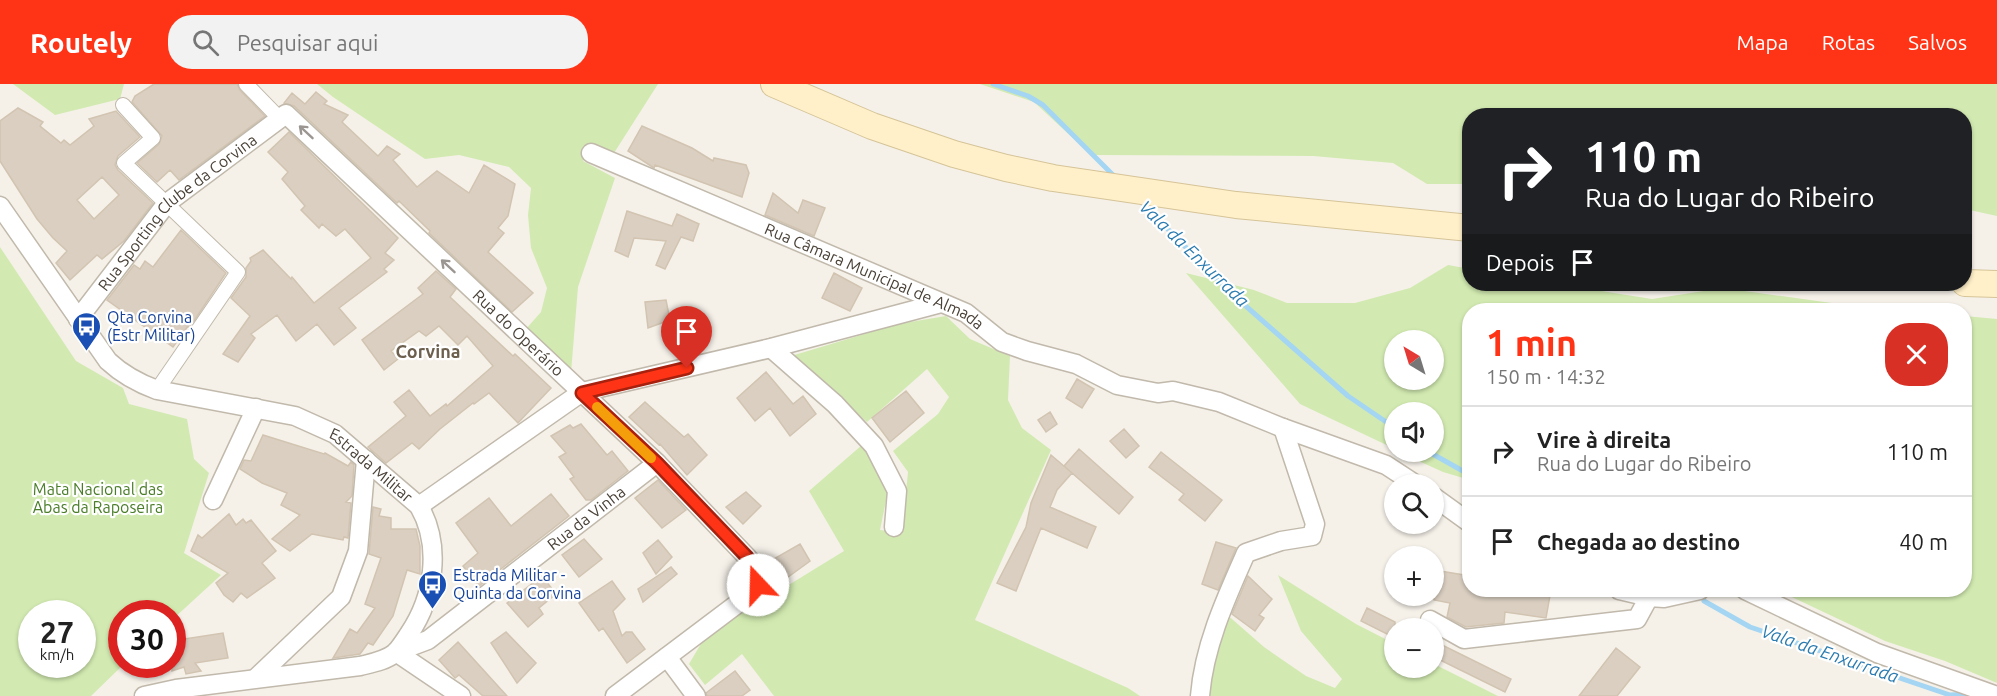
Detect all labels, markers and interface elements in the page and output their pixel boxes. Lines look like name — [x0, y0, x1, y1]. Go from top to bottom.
search box — [168, 15, 588, 69]
icon: search — [189, 26, 222, 59]
text: Routely — [30, 27, 132, 58]
text: Pesquisar aqui — [237, 30, 378, 55]
text: Mapa — [1737, 30, 1789, 54]
text: Rotas — [1822, 30, 1875, 54]
text: Salvos — [1908, 30, 1967, 54]
one-way arrow — [298, 125, 313, 140]
street label: Rua Sporting Clube da Corvina — [94, 130, 260, 294]
icon: right — [1486, 132, 1564, 210]
text: 110 m — [1585, 133, 1702, 180]
text: Rua do Lugar do Ribeiro — [1585, 182, 1875, 212]
water label: Vala da Enxurrada — [1136, 196, 1254, 311]
street label: Rua Câmara Municipal de Almada — [762, 219, 988, 333]
icon: arrive — [1566, 246, 1599, 279]
text: Depois — [1486, 250, 1554, 275]
one-way arrow — [440, 259, 455, 273]
street label: Rua do Operário — [469, 286, 568, 380]
pin — [661, 306, 712, 368]
place label: Qta Corvina (Estr Militar) — [107, 308, 195, 345]
bus stop icon: Qta Corvina (Estr Militar) — [70, 310, 102, 352]
icon: arrive — [670, 315, 703, 348]
text: 1 min — [1486, 322, 1577, 363]
button: close — [1885, 323, 1948, 386]
north arrow — [1384, 330, 1444, 390]
map controls — [1384, 330, 1444, 678]
district label: Corvina — [395, 341, 461, 361]
text: 150 m · 14:32 — [1486, 365, 1606, 388]
button: sound — [1384, 402, 1444, 462]
street label: Estrada Militar — [327, 424, 416, 506]
text: Vire à direita — [1537, 427, 1671, 452]
icon: right — [1486, 435, 1519, 468]
text: 110 m — [1887, 439, 1948, 464]
text: Rua do Lugar do Ribeiro — [1537, 452, 1751, 475]
button: search — [1384, 474, 1444, 534]
park label: Mata Nacional das Abas da Raposeira — [33, 480, 163, 516]
street label: Rua da Vinha — [544, 482, 629, 553]
icon: arrive — [1486, 525, 1519, 558]
text: Chegada ao destino — [1537, 529, 1740, 554]
text: 40 m — [1899, 529, 1948, 554]
button: + — [1384, 546, 1444, 606]
position arrow — [726, 553, 790, 617]
place label: Estrada Militar - Quinta da Corvina — [453, 566, 582, 602]
bus stop icon: Estrada Militar - Quinta da Corvina — [416, 568, 448, 610]
speed limit sign: 30 — [108, 600, 186, 678]
text: 27 — [40, 615, 74, 649]
button: − — [1384, 618, 1444, 678]
water label: Vala da Enxurrada — [1759, 620, 1902, 686]
text: km/h — [40, 646, 74, 663]

